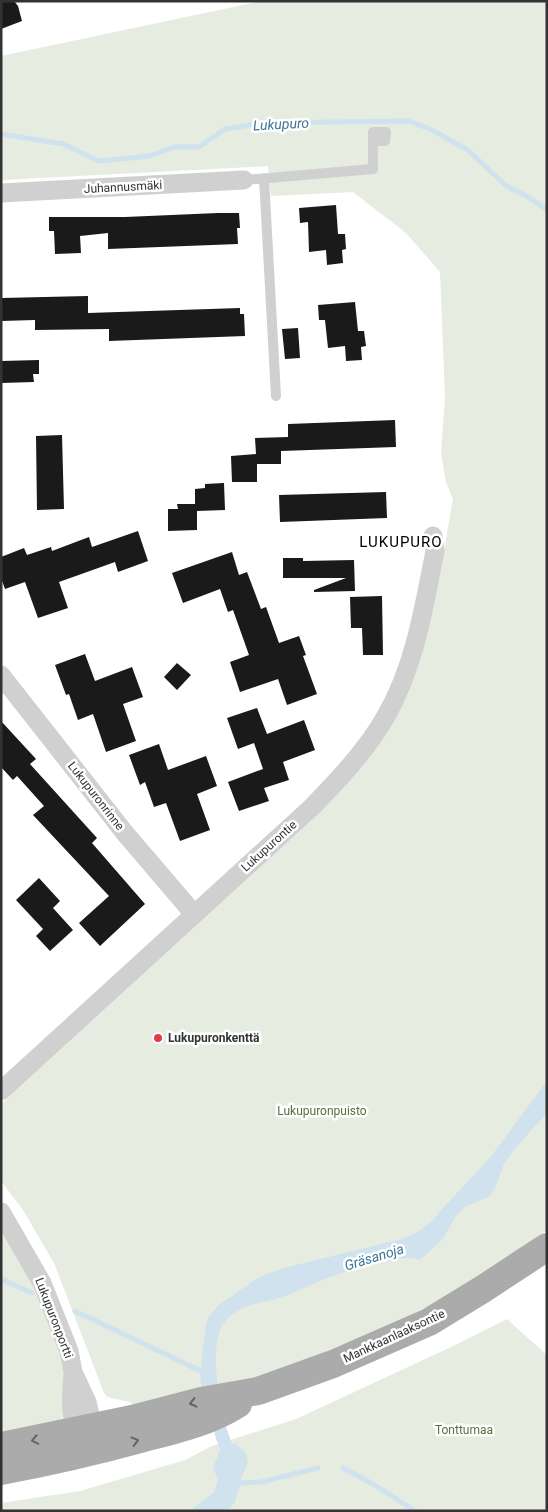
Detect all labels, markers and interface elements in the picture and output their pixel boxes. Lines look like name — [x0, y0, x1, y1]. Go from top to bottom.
water label: Lukupuro — [253, 115, 310, 133]
street label: Juhannusmäki — [83, 178, 163, 196]
district label: LUKUPURO — [359, 533, 443, 551]
street label: Lukupuronrinne — [65, 759, 127, 833]
street label: Lukupurontie — [238, 818, 300, 874]
place label: Lukupuronkenttä — [168, 1031, 260, 1045]
marker: Lukupuronkenttä — [152, 1032, 164, 1044]
park label: Lukupuronpuisto — [277, 1104, 367, 1118]
water label: Gräsanoja — [342, 1240, 406, 1274]
street label: Lukupuronportti — [32, 1276, 76, 1360]
street label: Mankkaanlaaksontie — [341, 1306, 447, 1366]
one-way arrow — [189, 1398, 197, 1408]
park label: Tonttumaa — [435, 1423, 493, 1437]
one-way arrow — [30, 1434, 39, 1445]
one-way arrow — [130, 1436, 139, 1446]

